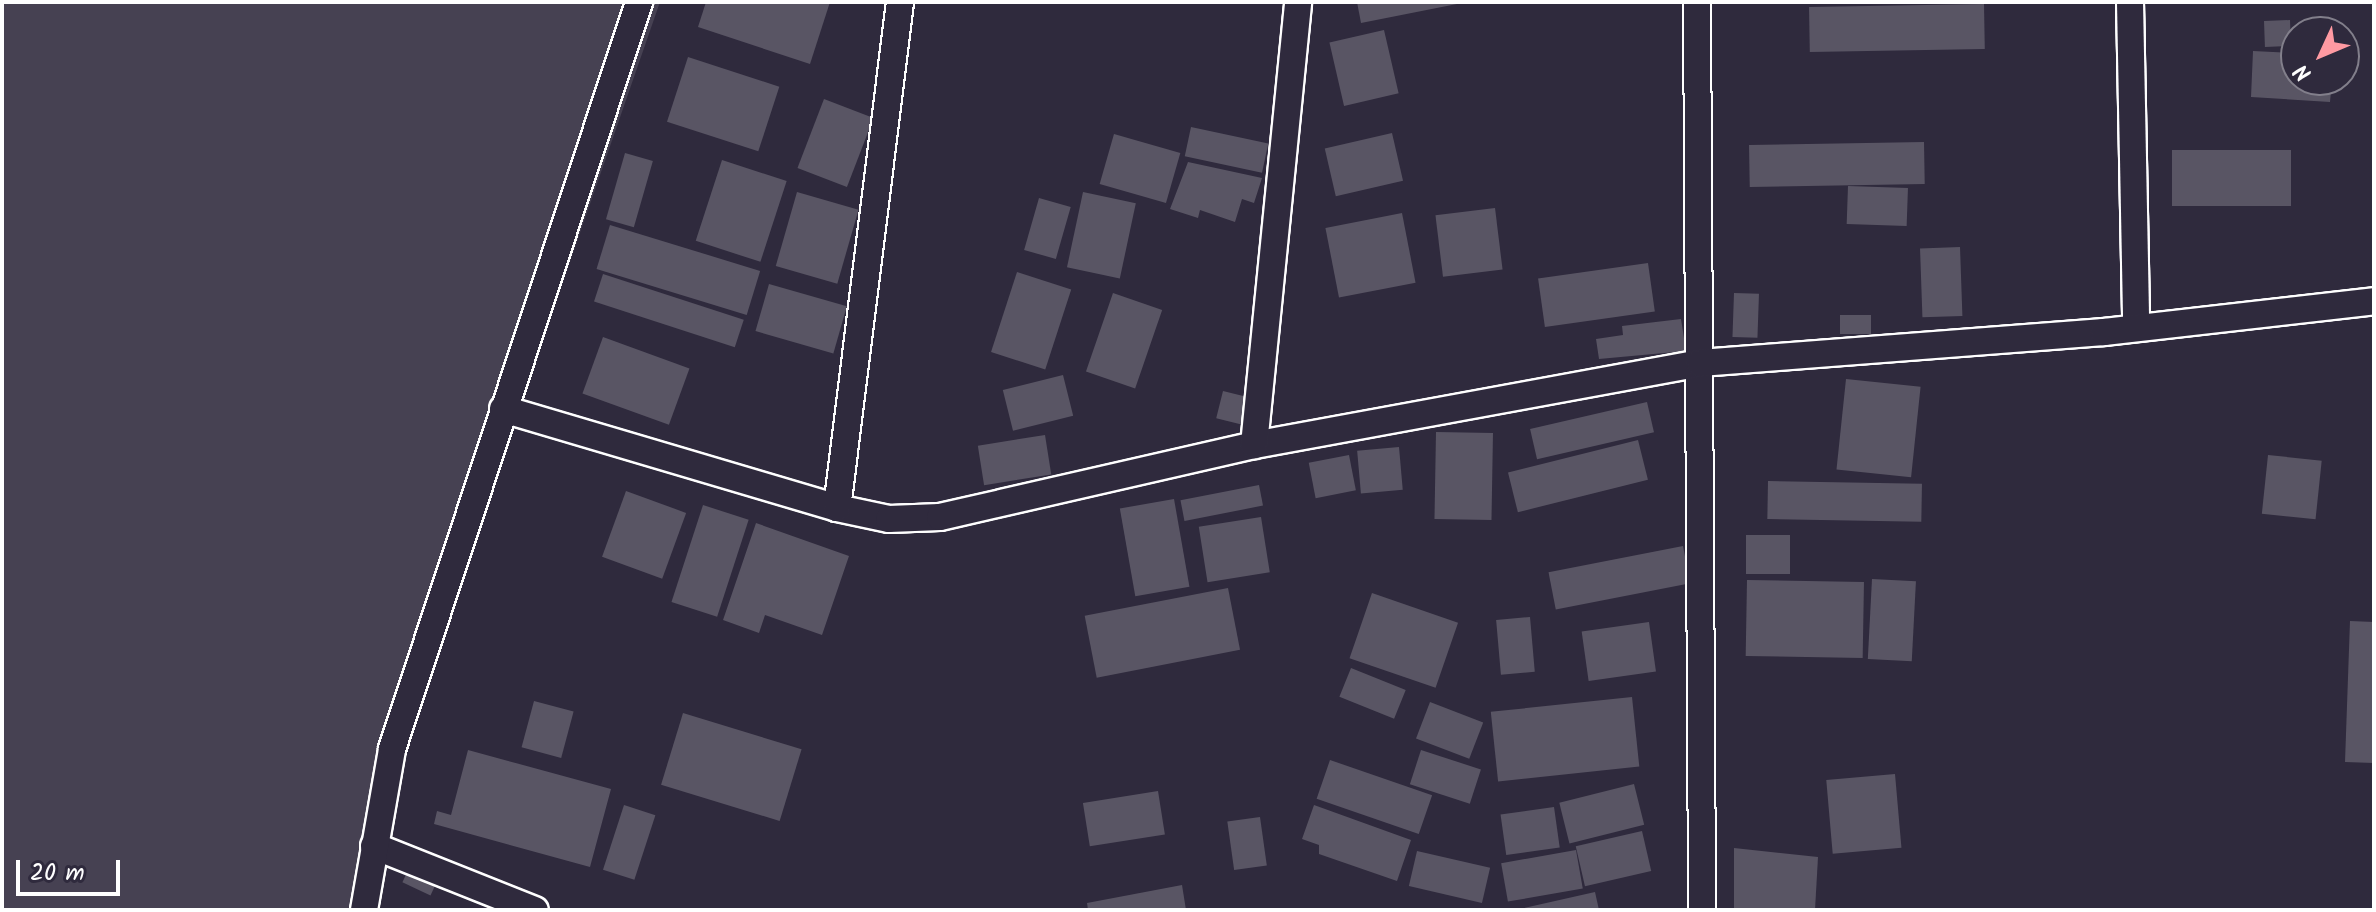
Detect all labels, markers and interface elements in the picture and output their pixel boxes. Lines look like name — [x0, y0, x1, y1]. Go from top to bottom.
north arrow — [2280, 16, 2360, 96]
text: N — [2286, 54, 2321, 89]
scale bar — [20, 844, 124, 894]
text: 20 m — [30, 854, 85, 893]

